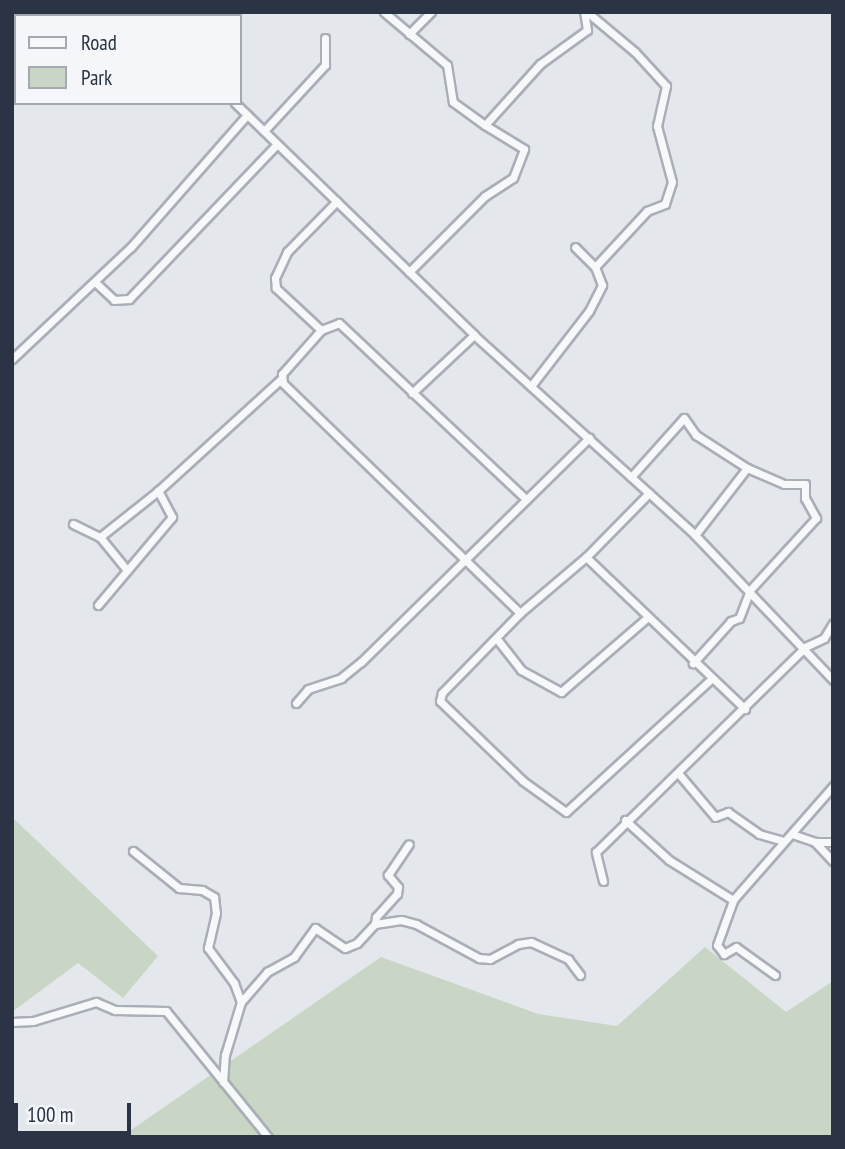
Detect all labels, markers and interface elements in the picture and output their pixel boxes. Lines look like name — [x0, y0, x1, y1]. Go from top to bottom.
legend — [14, 14, 242, 105]
text: Road — [81, 29, 117, 56]
text: Park — [81, 64, 112, 91]
scale bar — [18, 1090, 135, 1134]
text: 100 m — [27, 1101, 73, 1128]

